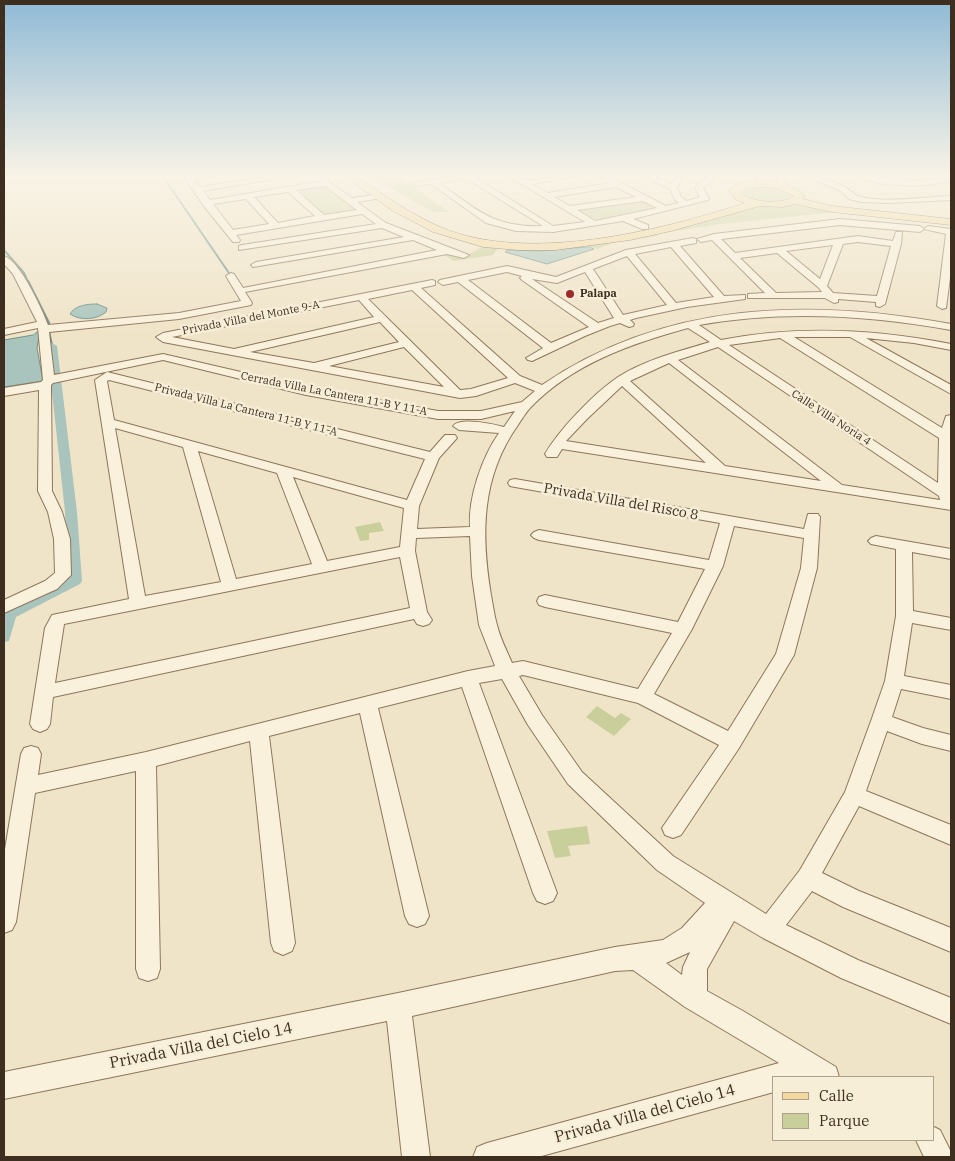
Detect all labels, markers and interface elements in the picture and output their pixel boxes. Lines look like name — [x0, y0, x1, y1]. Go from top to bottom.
place label: Palapa — [580, 287, 617, 301]
marker: Palapa — [564, 288, 576, 300]
street label: Privada Villa del Monte 9-A — [181, 298, 321, 338]
street label: Cerrada Villa La Cantera 11-B Y 11-A — [240, 369, 428, 419]
street label: Privada Villa La Cantera 11-B Y 11-A — [153, 381, 339, 439]
street label: Calle Villa Noria 4 — [789, 387, 873, 449]
street label: Privada Villa del Risco 8 — [542, 480, 700, 524]
street label: Privada Villa del Cielo 14 — [108, 1019, 294, 1073]
legend — [772, 1076, 935, 1141]
street label: Privada Villa del Cielo 14 — [553, 1081, 737, 1147]
text: Calle — [819, 1086, 854, 1105]
text: Parque — [819, 1111, 869, 1130]

